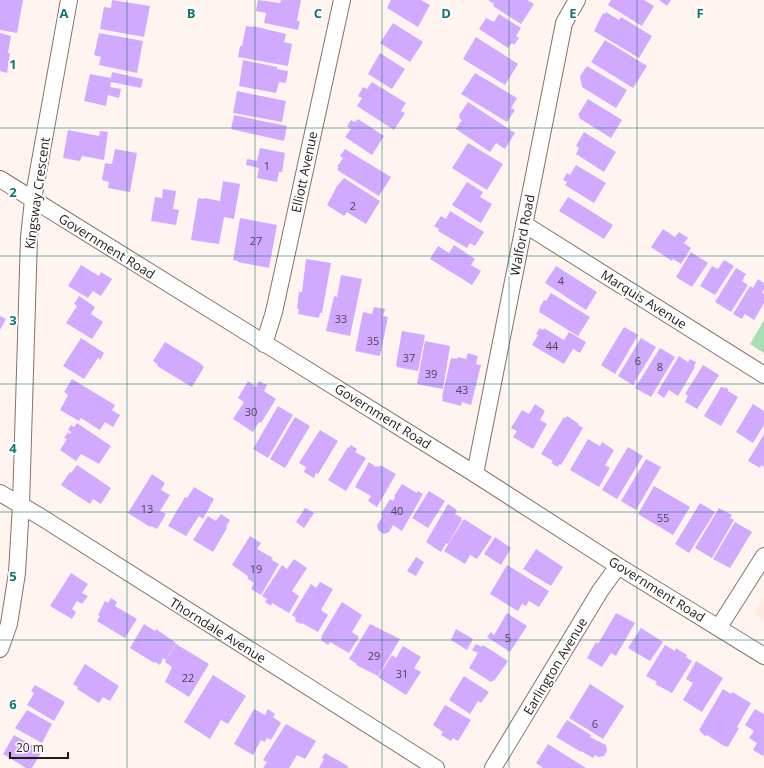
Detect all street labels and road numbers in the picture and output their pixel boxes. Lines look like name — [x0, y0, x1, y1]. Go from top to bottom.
street label: Elliott Avenue — [287, 130, 321, 214]
street label: Kingsway Crescent — [20, 136, 54, 250]
street label: Walford Road — [505, 193, 539, 277]
street label: Government Road — [55, 209, 159, 283]
street label: Marquis Avenue — [598, 265, 690, 333]
street label: Government Road — [331, 379, 435, 453]
street label: Government Road — [605, 552, 709, 626]
street label: Thorndale Avenue — [166, 593, 270, 667]
street label: Earlington Avenue — [519, 614, 591, 718]

